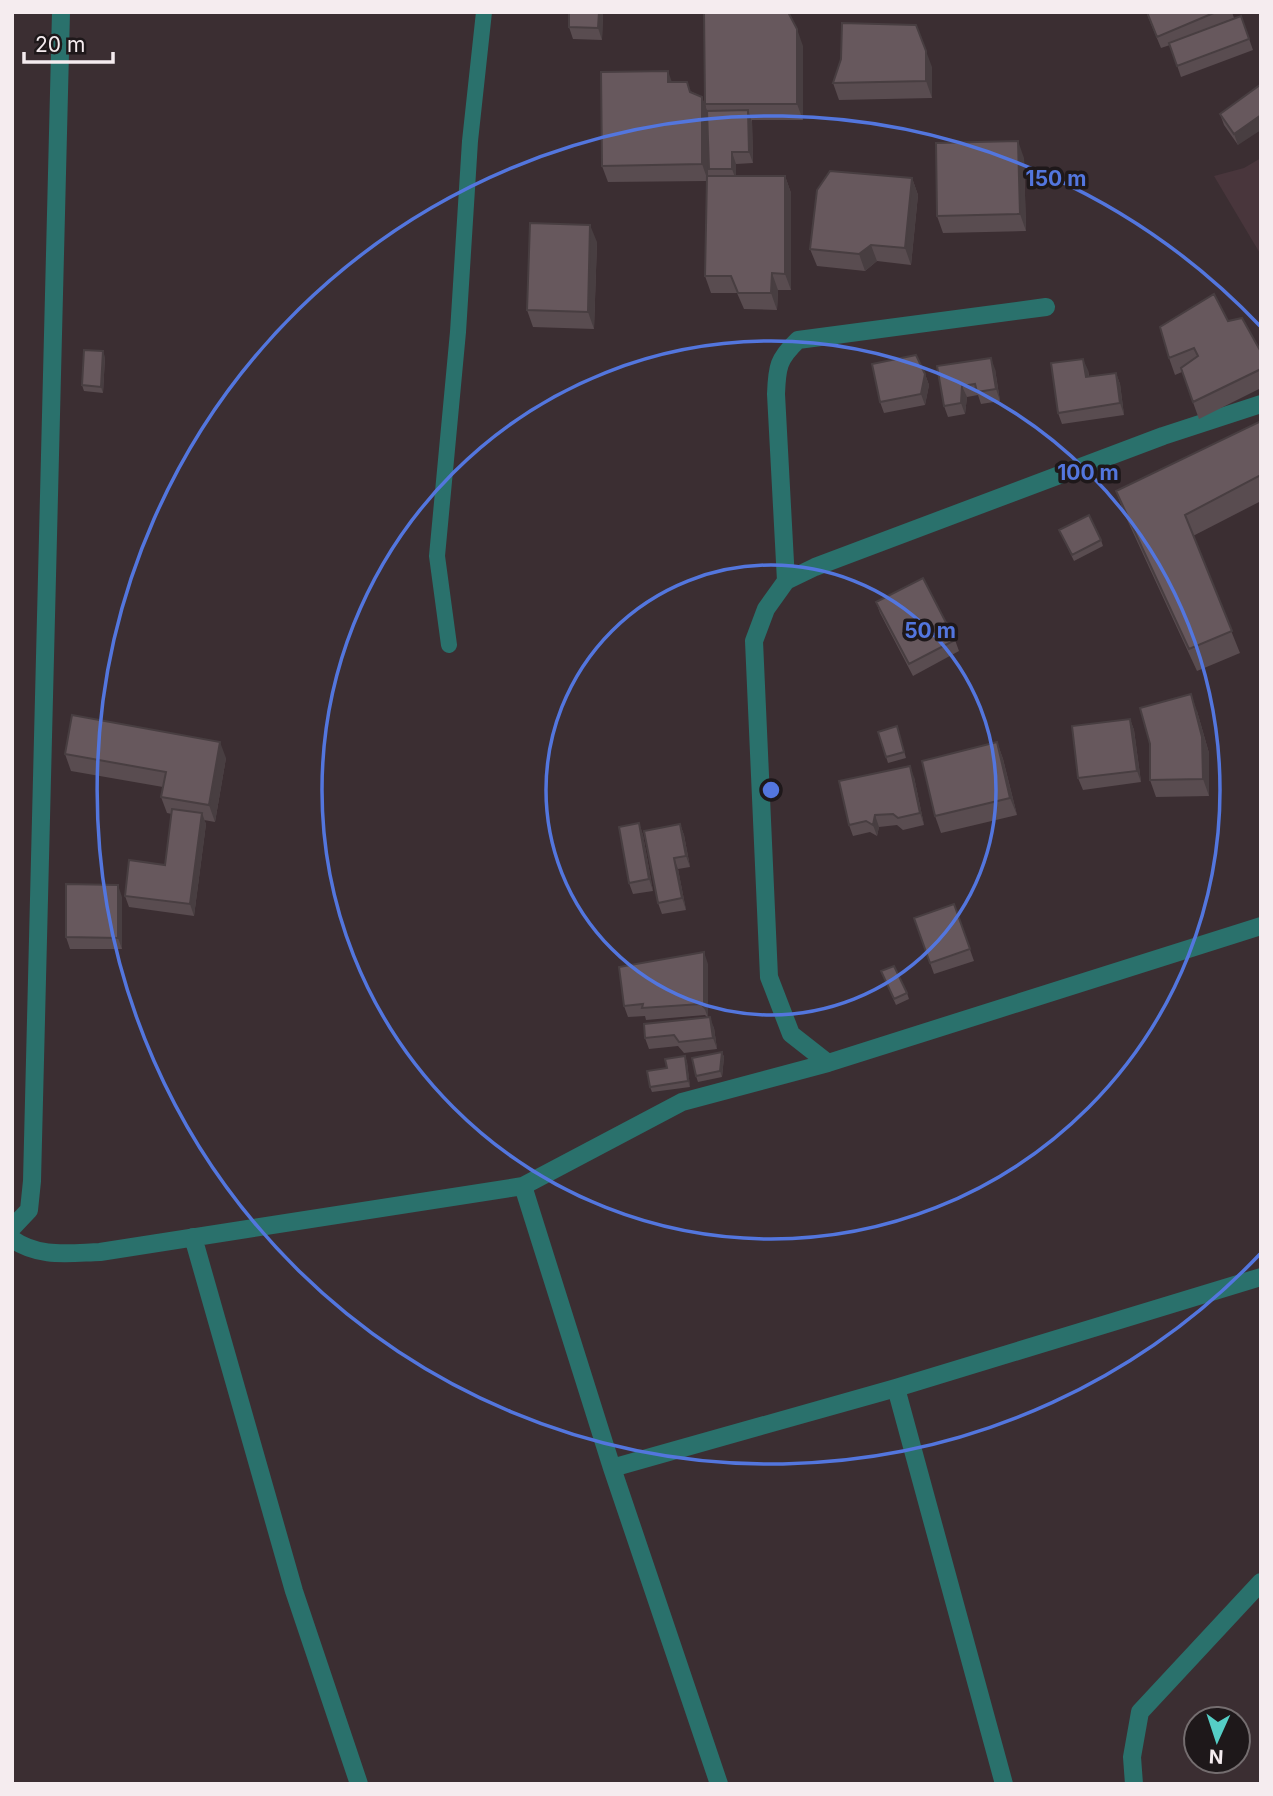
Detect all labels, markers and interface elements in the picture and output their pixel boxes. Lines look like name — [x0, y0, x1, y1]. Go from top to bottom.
scale bar — [24, 21, 114, 65]
text: 20 m — [35, 32, 85, 57]
text: 150 m — [1026, 166, 1086, 191]
text: 100 m — [1057, 460, 1119, 485]
text: 50 m — [904, 618, 956, 643]
centre of rings — [759, 778, 783, 802]
north arrow — [1182, 1705, 1252, 1775]
text: N — [1208, 1745, 1224, 1768]

